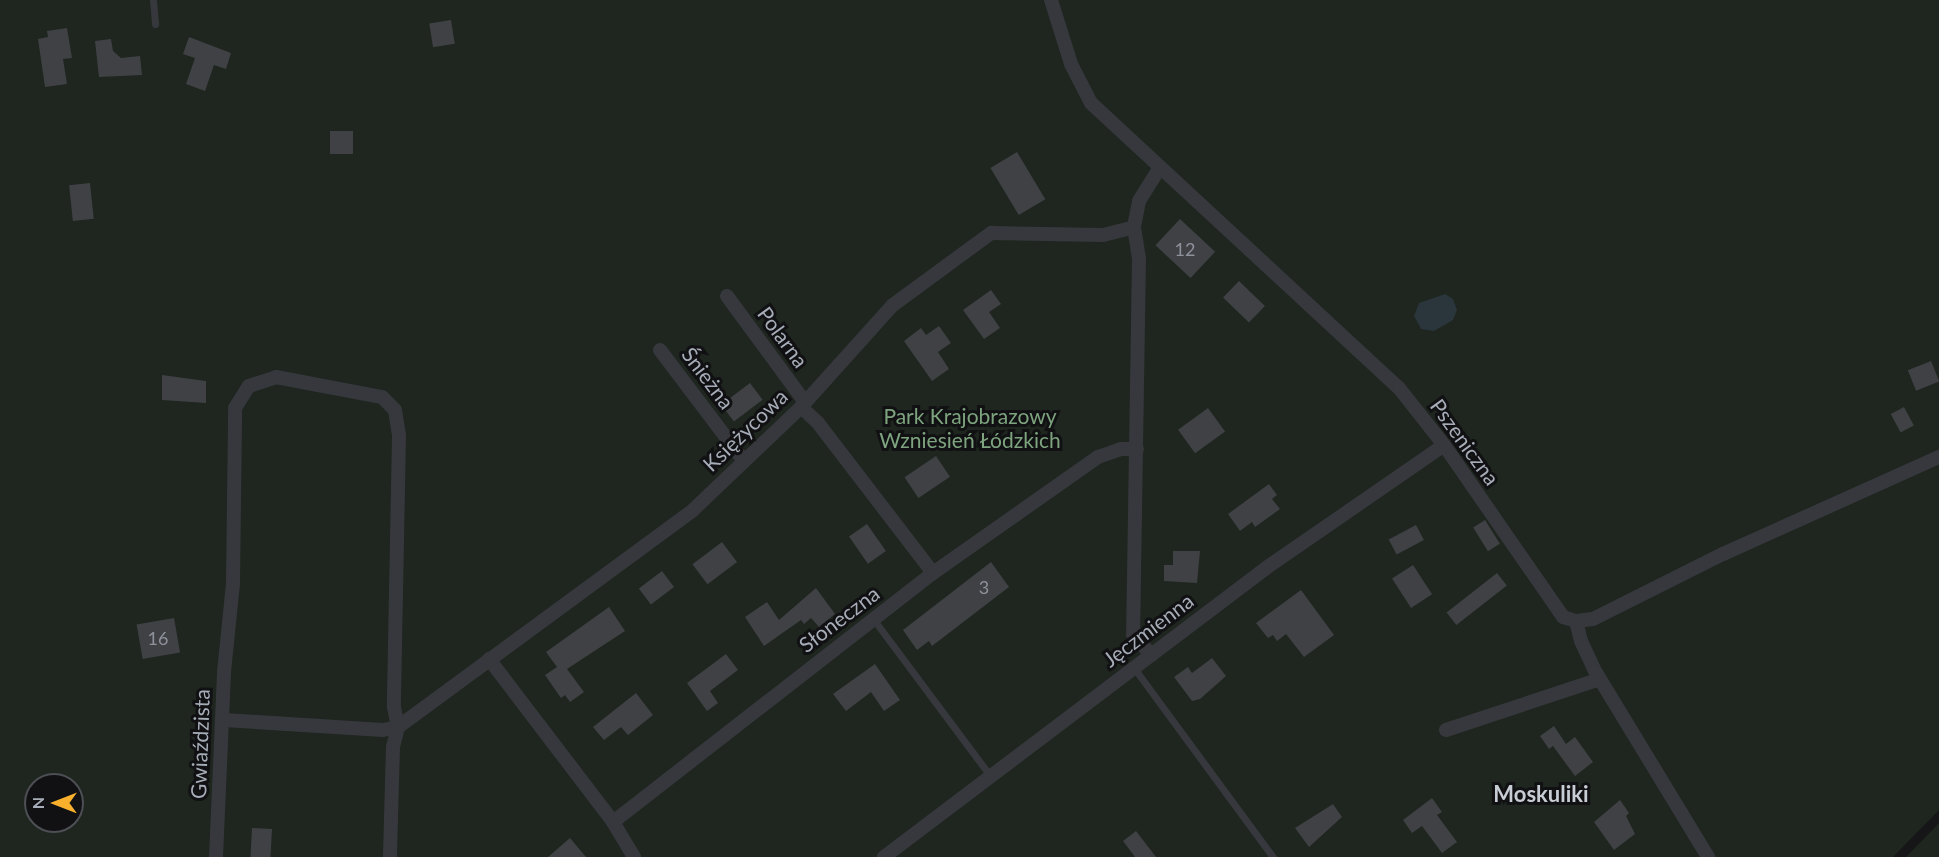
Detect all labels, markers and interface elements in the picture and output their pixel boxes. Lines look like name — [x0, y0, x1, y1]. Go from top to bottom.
house number: 12 — [1175, 238, 1195, 260]
street label: Polarna — [752, 302, 814, 372]
street label: Śnieżna — [677, 342, 739, 414]
street label: Księżycowa — [698, 384, 792, 476]
street label: Pszeniczna — [1425, 394, 1505, 490]
park label: Park Krajobrazowy Wzniesień Łódzkich — [879, 403, 1061, 453]
house number: 3 — [979, 576, 989, 598]
street label: Słoneczna — [794, 581, 884, 657]
street label: Jęczmienna — [1098, 588, 1198, 672]
house number: 16 — [148, 627, 168, 649]
street label: Gwiaździsta — [185, 689, 215, 799]
north arrow — [24, 773, 84, 833]
district label: Moskuliki — [1493, 781, 1589, 807]
text: N — [28, 797, 47, 809]

